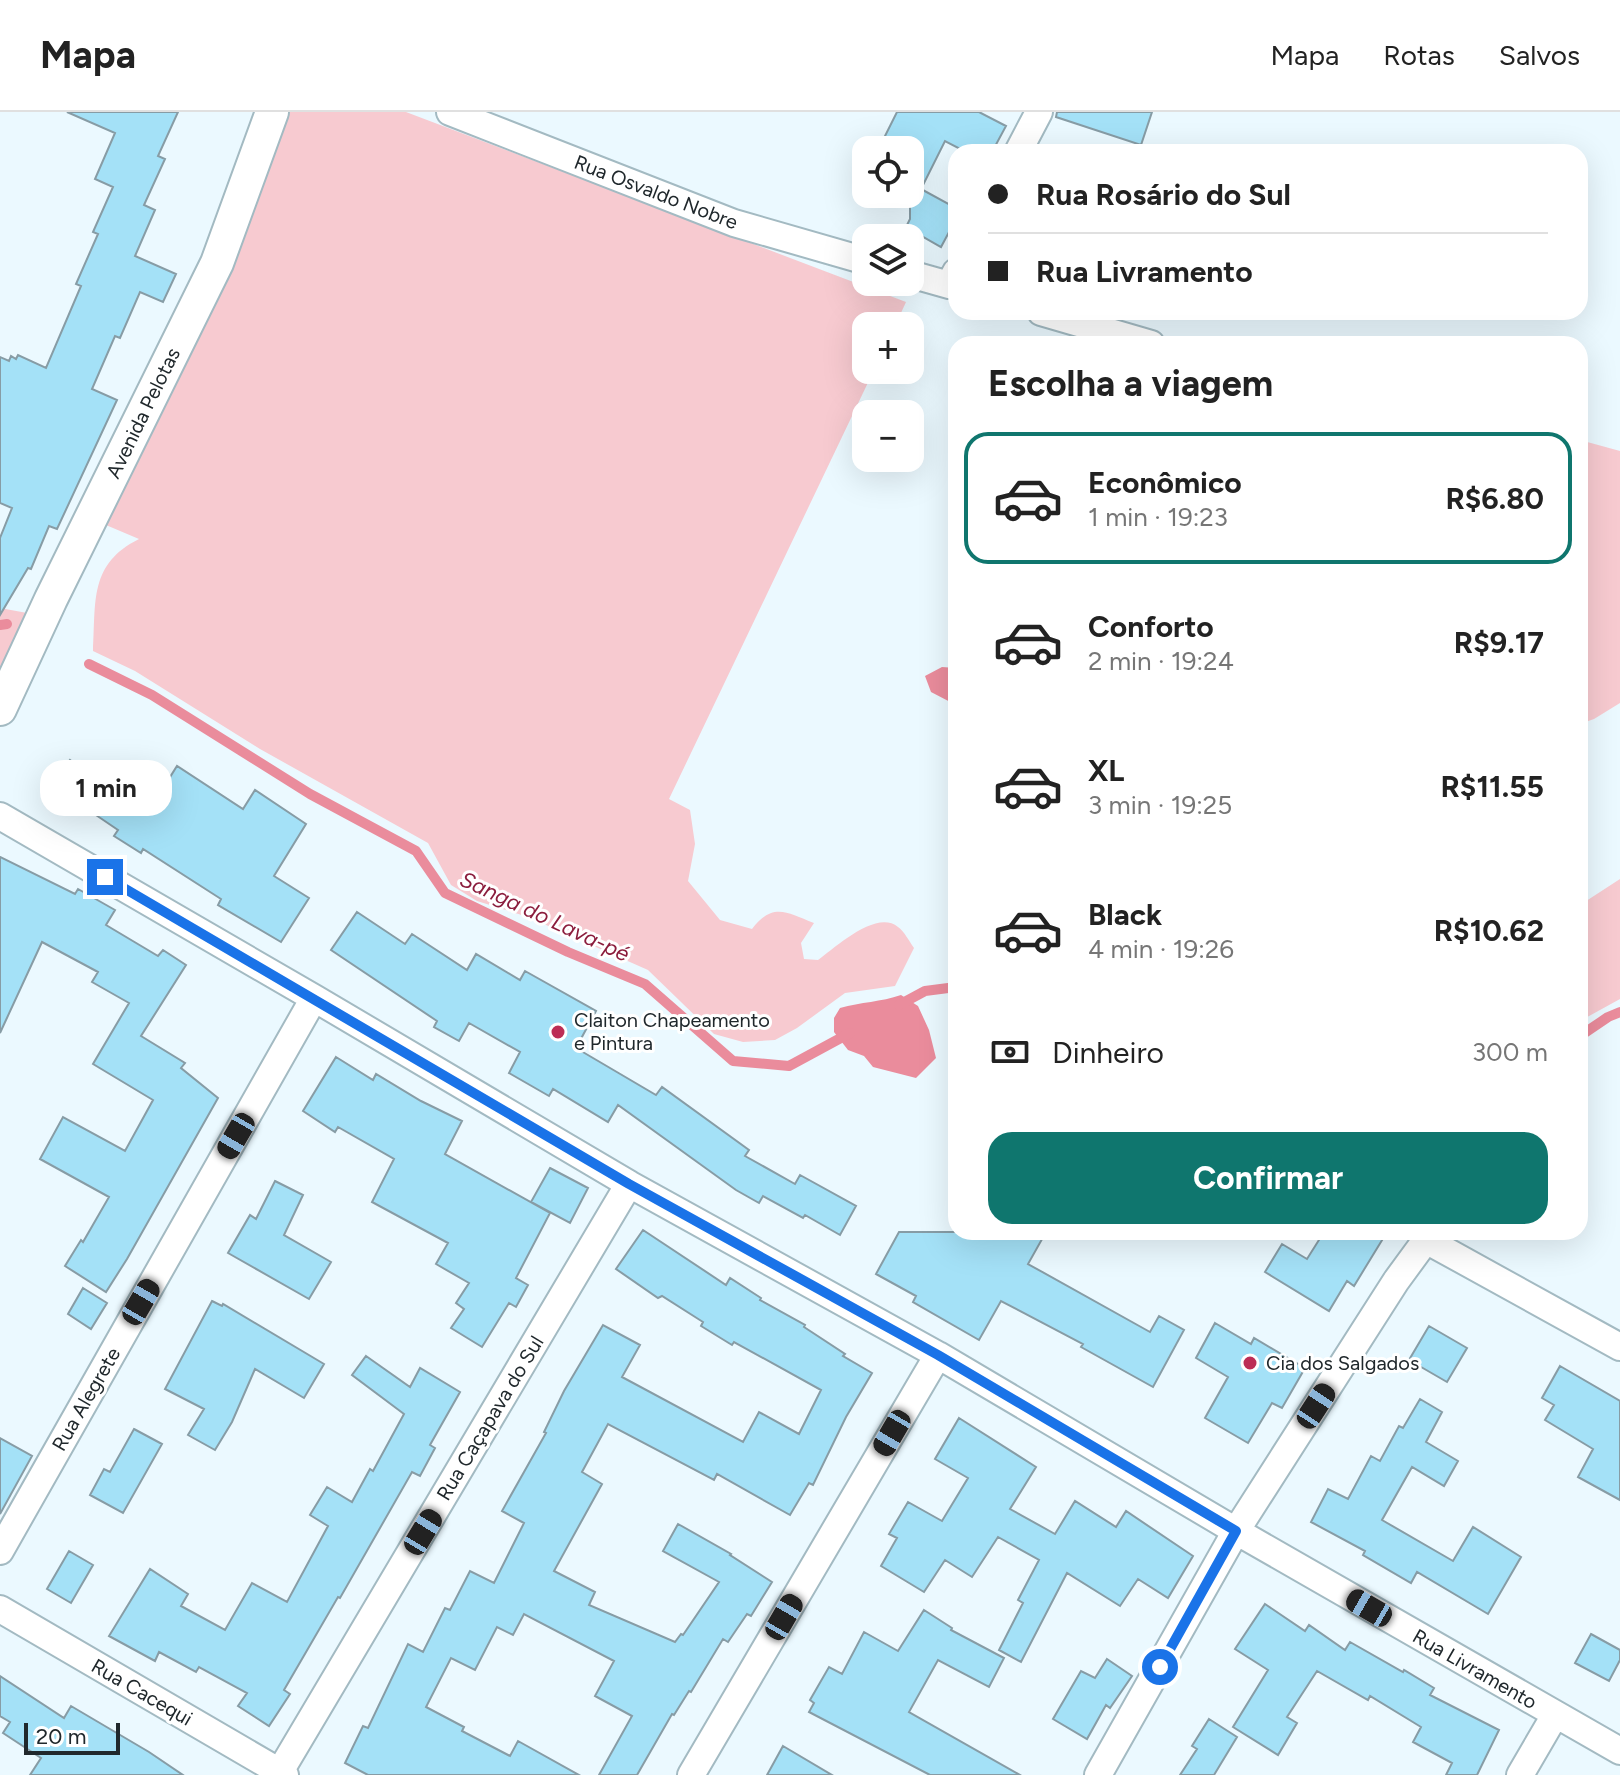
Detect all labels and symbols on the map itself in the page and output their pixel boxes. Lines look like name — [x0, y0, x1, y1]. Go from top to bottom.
street label: Rua Osvaldo Nobre — [571, 150, 741, 234]
street label: Avenida Pelotas — [101, 344, 185, 482]
callout: 1 min — [39, 761, 171, 817]
route end — [87, 859, 123, 895]
water label: Sanga do Lava-pé — [456, 865, 634, 968]
place label: Claiton Chapeamento e Pintura — [574, 1008, 770, 1055]
marker: Claiton Chapeamento e Pintura — [549, 1023, 567, 1041]
car — [214, 1109, 258, 1163]
car — [119, 1275, 163, 1329]
street label: Rua Caçapava do Sul — [431, 1331, 549, 1505]
street label: Rua Alegrete — [47, 1343, 125, 1455]
place label: Cia dos Salgados — [1266, 1351, 1419, 1375]
marker: Cia dos Salgados — [1241, 1354, 1259, 1372]
car — [1293, 1379, 1339, 1433]
car — [870, 1406, 914, 1460]
car — [400, 1505, 446, 1559]
car — [1342, 1586, 1396, 1630]
car — [762, 1590, 806, 1644]
street label: Rua Livramento — [1409, 1624, 1541, 1714]
route start — [1142, 1649, 1178, 1685]
street label: Rua Cacequi — [87, 1653, 197, 1731]
scale bar — [24, 1719, 120, 1755]

